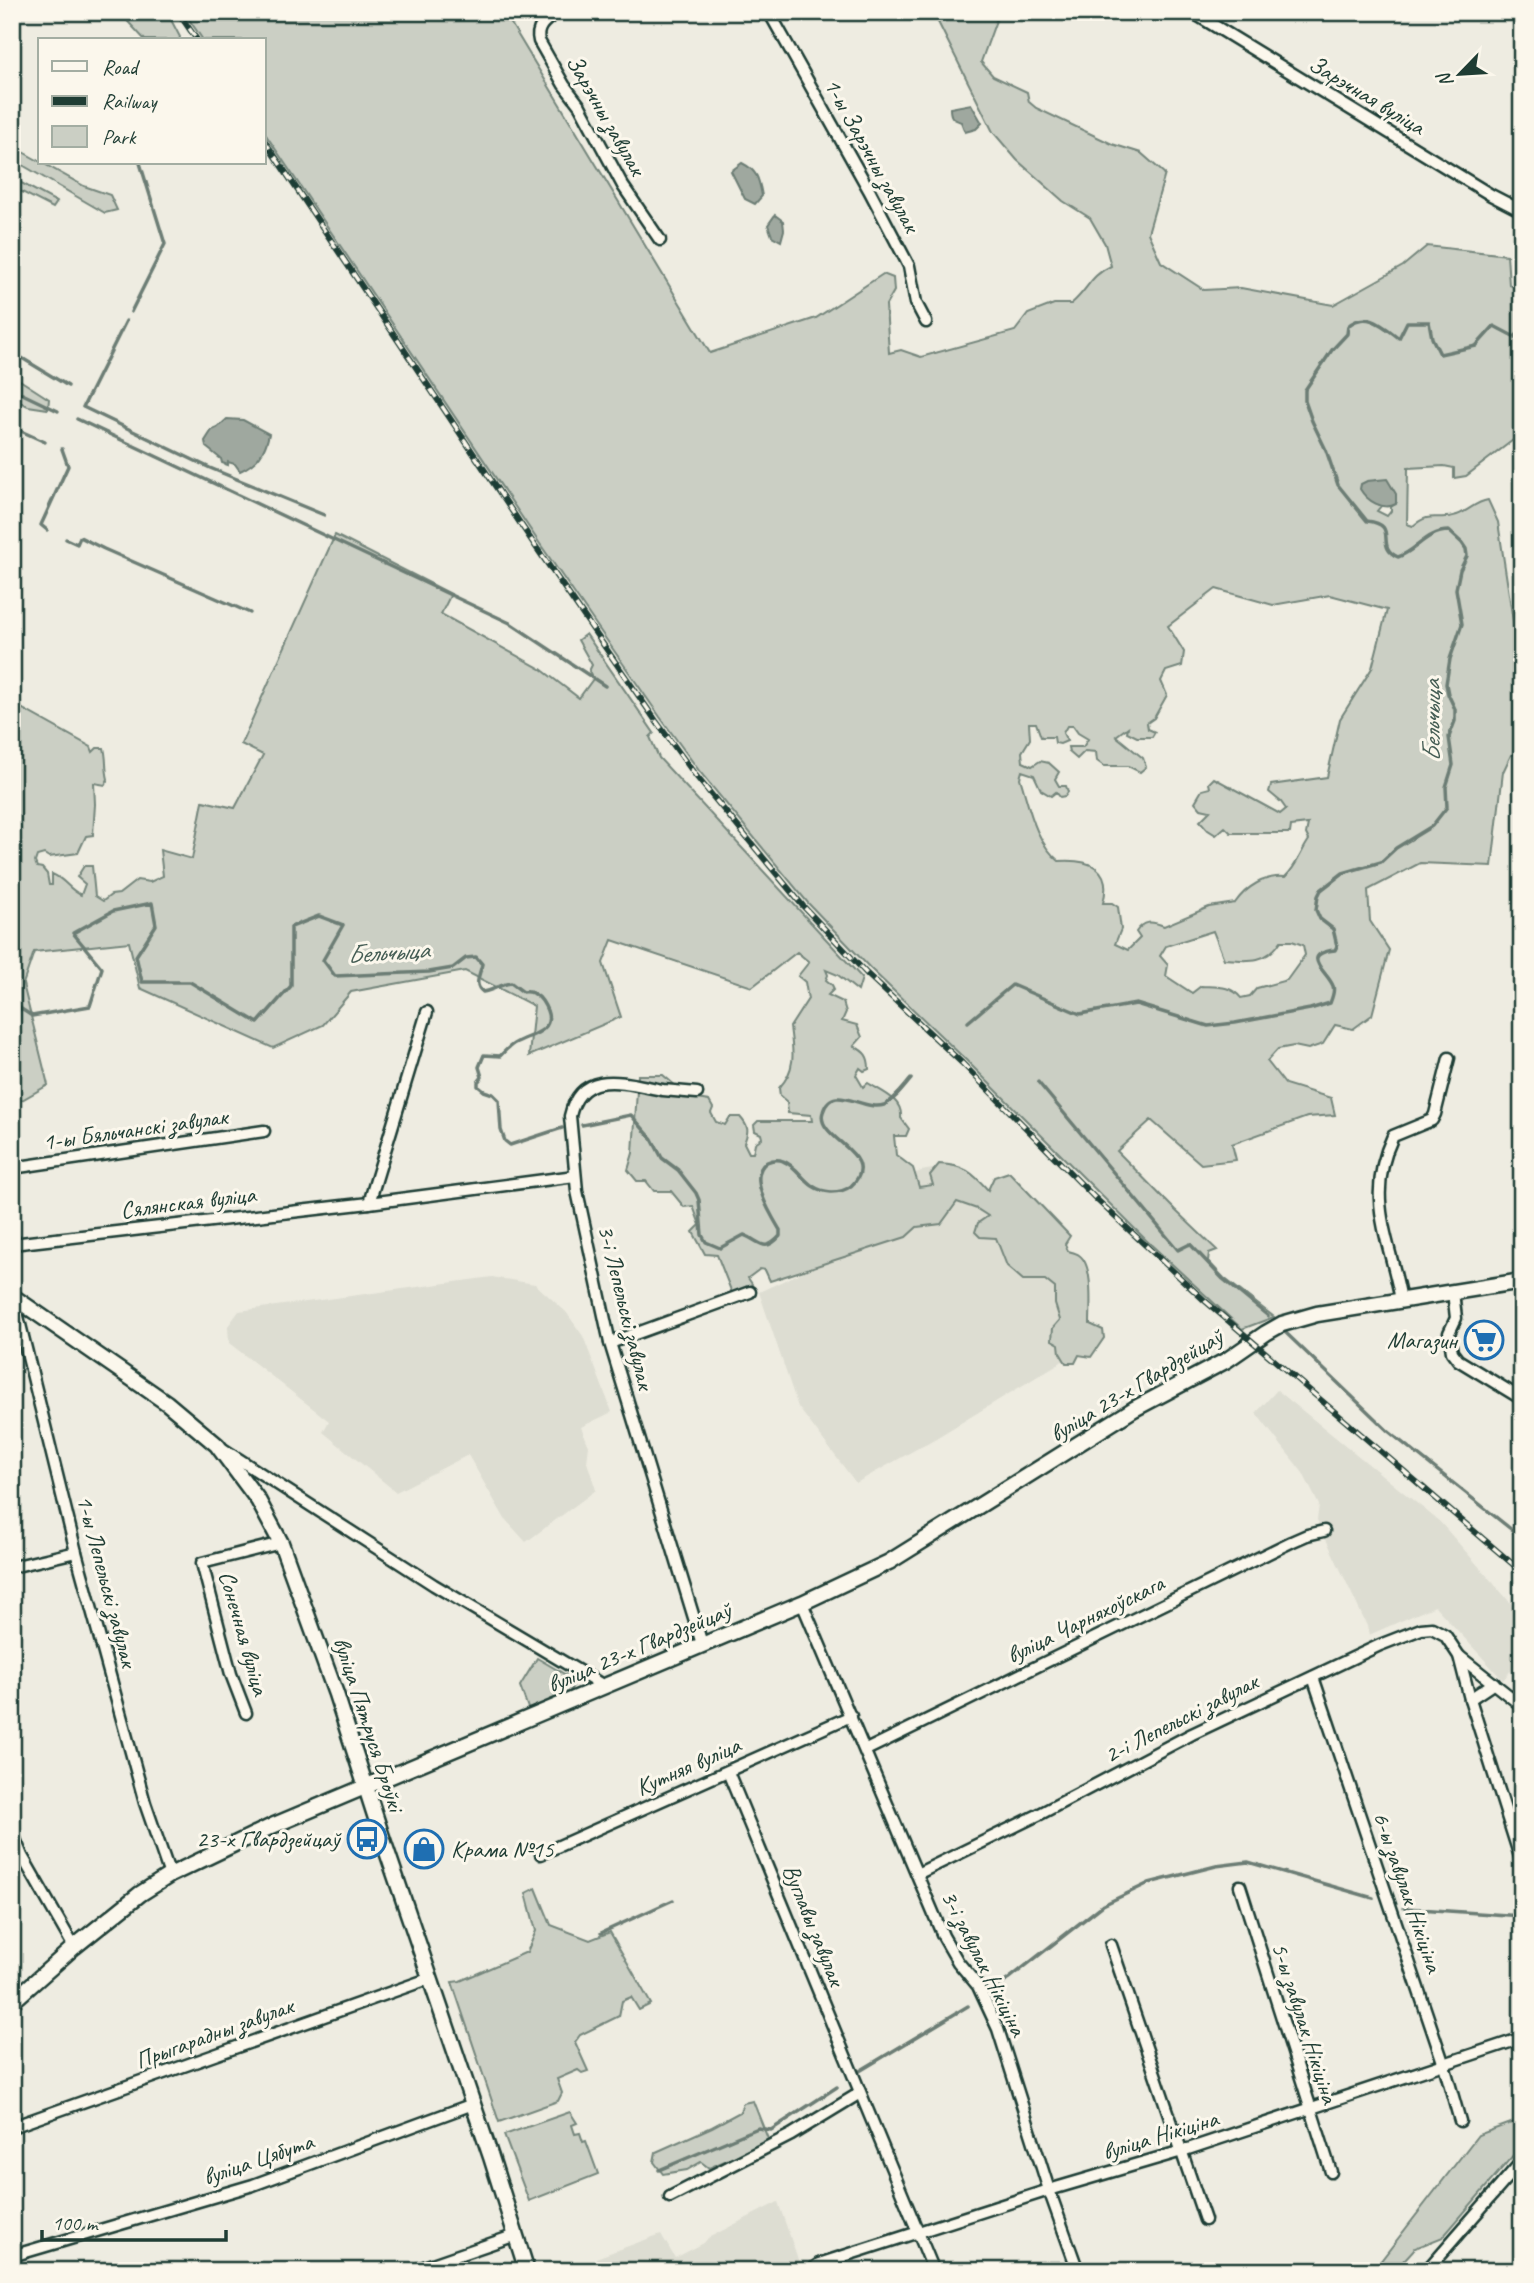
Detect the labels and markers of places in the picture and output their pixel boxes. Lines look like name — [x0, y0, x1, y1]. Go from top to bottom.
supermarket icon: Магазин — [1463, 1319, 1505, 1361]
place label: Магазин — [1387, 1325, 1459, 1355]
bus stop icon: 23-х Гвардзейцаў — [346, 1818, 388, 1860]
place label: 23-х Гвардзейцаў — [196, 1824, 342, 1854]
shop icon: Крама №15 — [403, 1828, 445, 1870]
place label: Крама №15 — [451, 1834, 555, 1864]

